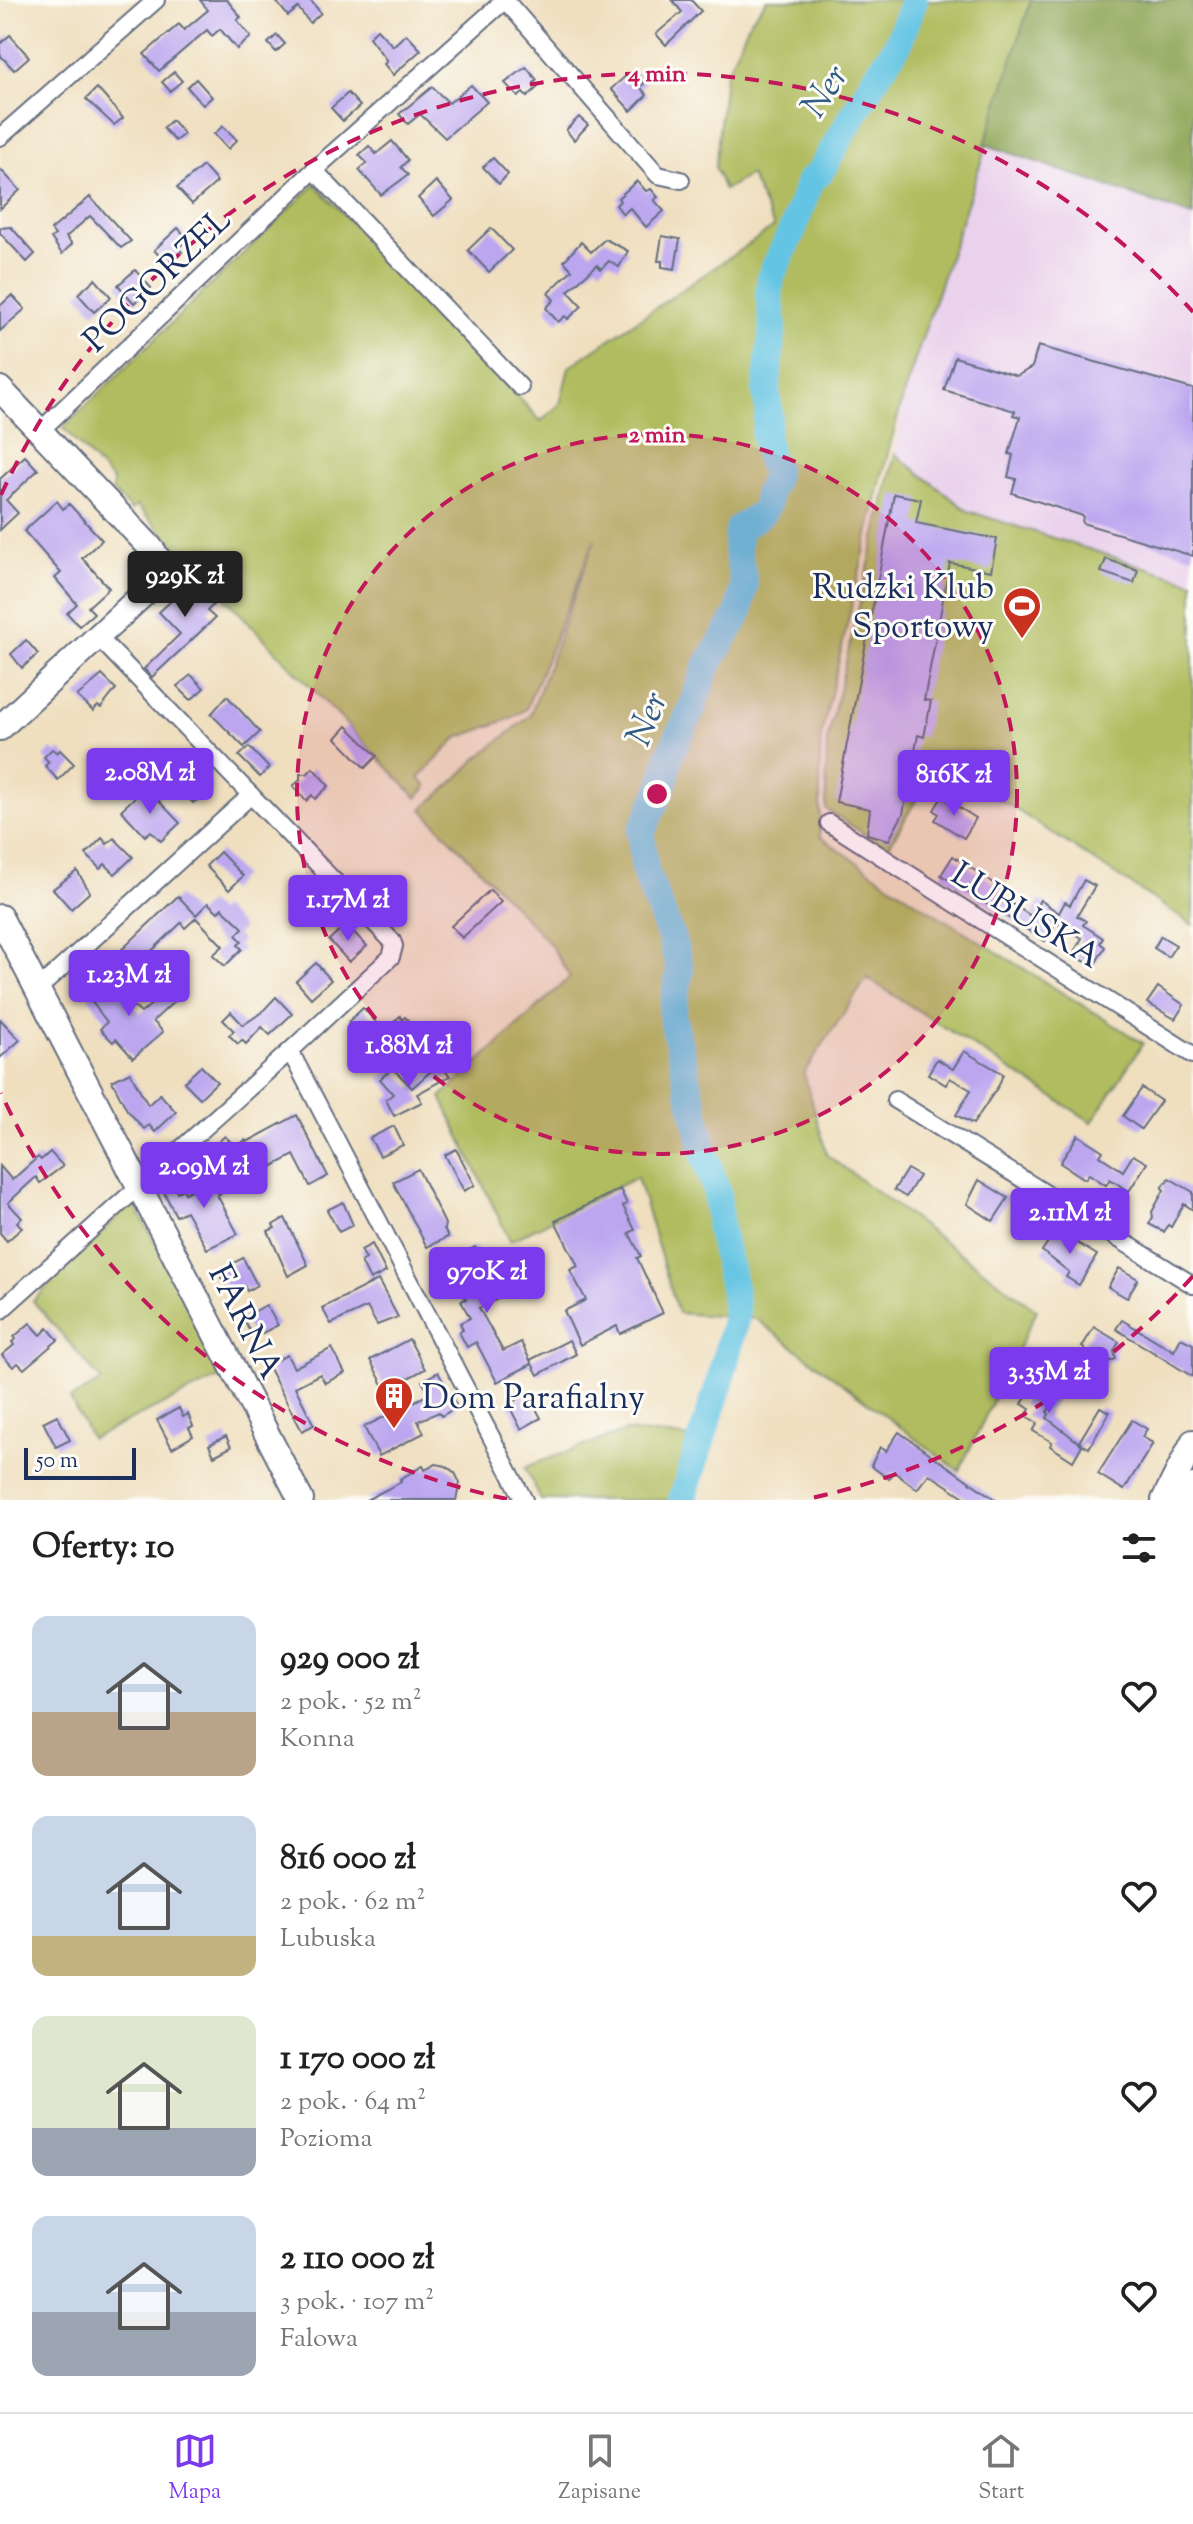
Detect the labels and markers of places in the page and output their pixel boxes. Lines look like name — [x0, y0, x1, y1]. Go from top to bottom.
pin: 929K zł — [111, 551, 259, 619]
place label: Rudzki Klub Sportowy — [812, 565, 994, 653]
sports icon: Rudzki Klub Sportowy — [1001, 585, 1043, 640]
pin: 2.08M zł — [67, 748, 233, 816]
pin: 816K zł — [880, 750, 1028, 818]
centre of rings — [643, 780, 671, 808]
pin: 1.17M zł — [265, 875, 431, 943]
pin: 1.23M zł — [46, 950, 212, 1018]
pin: 1.88M zł — [326, 1021, 492, 1089]
pin: 2.09M zł — [121, 1142, 287, 1210]
pin: 2.11M zł — [987, 1188, 1153, 1256]
pin: 970K zł — [413, 1247, 561, 1315]
pin: 3.35M zł — [966, 1347, 1132, 1415]
building icon: Dom Parafialny — [373, 1375, 415, 1430]
place label: Dom Parafialny — [422, 1375, 645, 1424]

